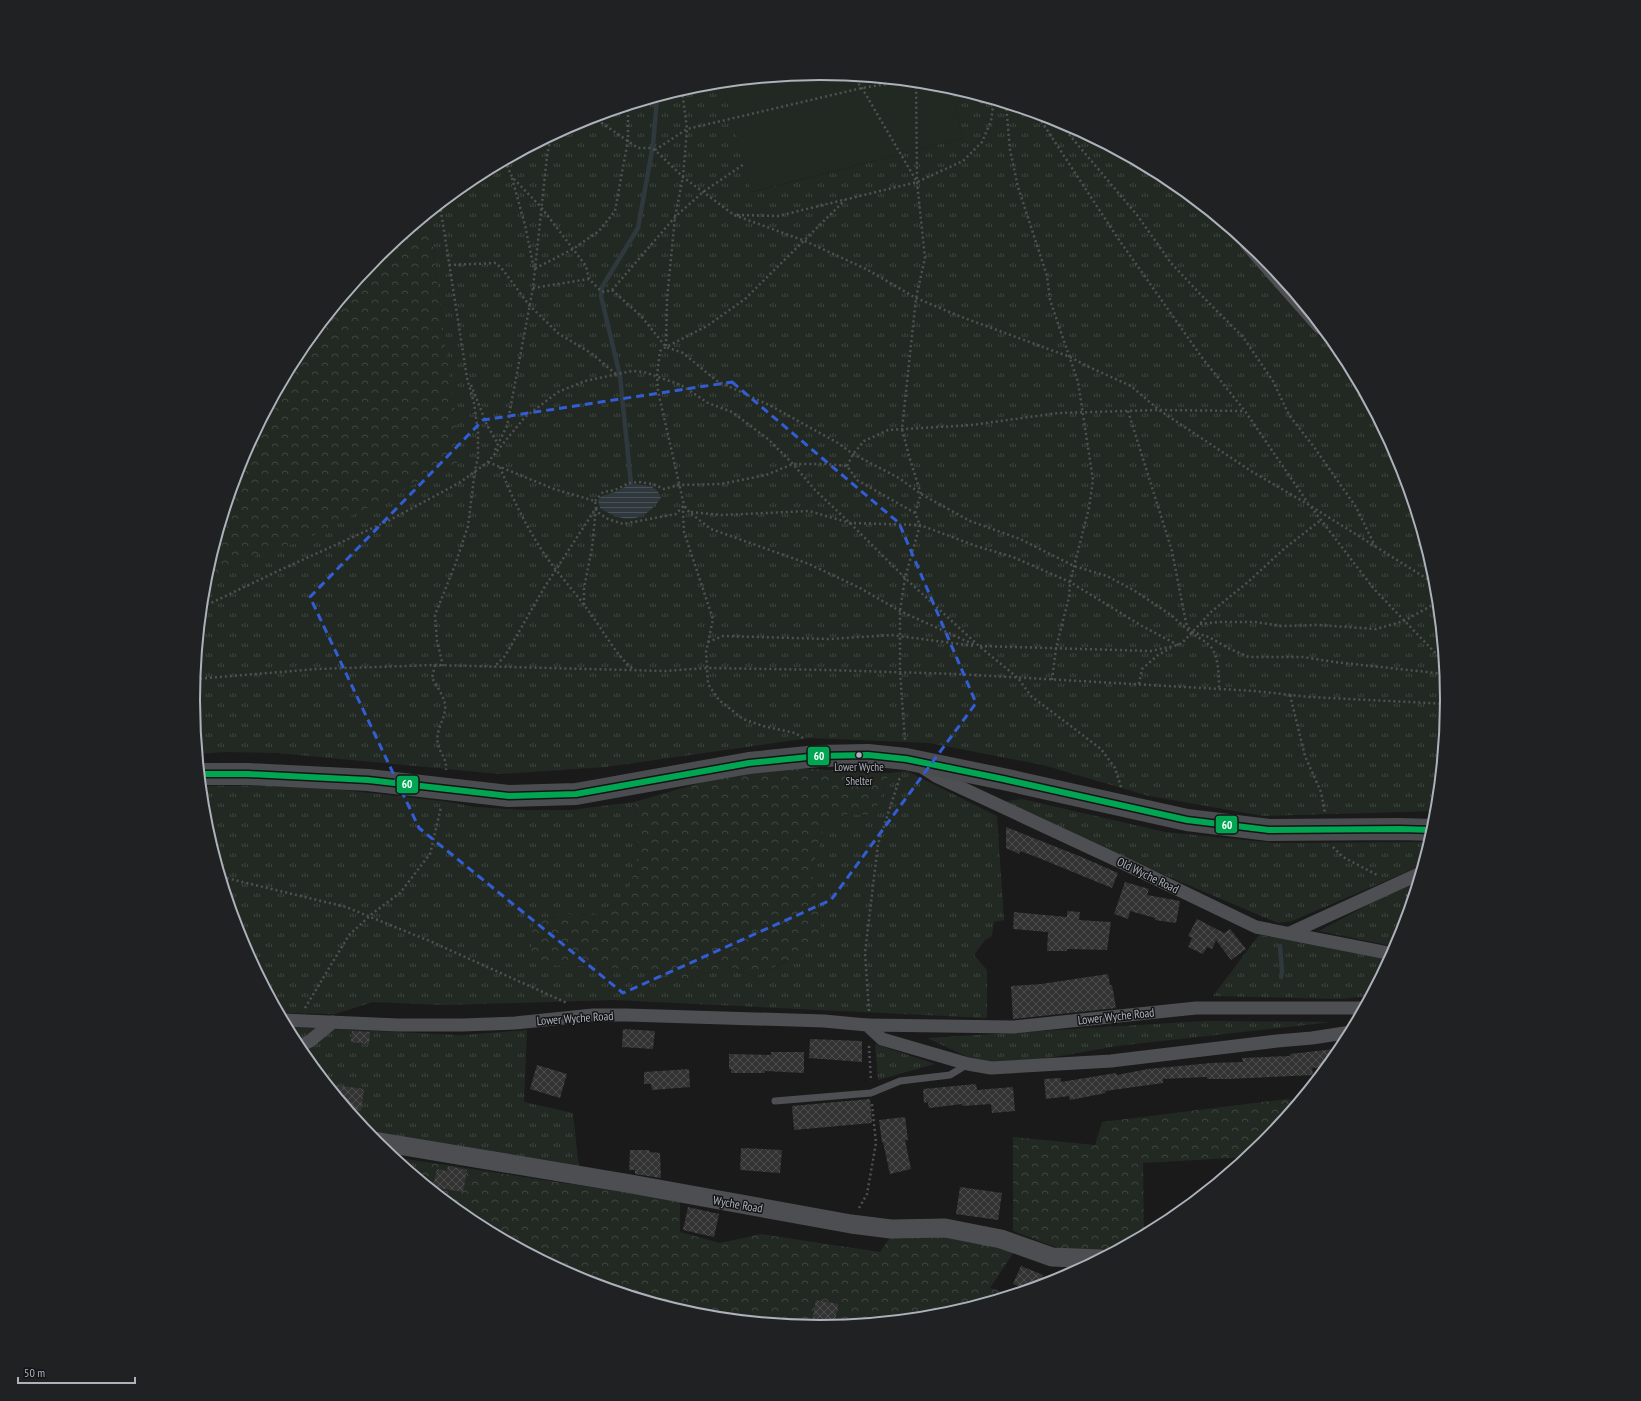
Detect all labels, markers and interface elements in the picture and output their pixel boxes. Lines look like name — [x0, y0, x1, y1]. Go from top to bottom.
line badge: 60 — [807, 746, 830, 766]
text: 60 — [814, 749, 824, 763]
marker: Lower Wyche Shelter — [854, 750, 864, 760]
place label: Lower Wyche Shelter — [834, 760, 884, 788]
line badge: 60 — [396, 775, 419, 794]
text: 60 — [402, 777, 412, 791]
line badge: 60 — [1215, 815, 1238, 834]
text: 60 — [1222, 818, 1232, 832]
street label: Old Wyche Road — [1115, 854, 1181, 896]
street label: Lower Wyche Road — [1077, 1005, 1155, 1027]
street label: Lower Wyche Road — [536, 1008, 614, 1028]
street label: Wyche Road — [712, 1192, 764, 1216]
scale bar — [18, 1359, 135, 1385]
text: 50 m — [24, 1365, 45, 1380]

